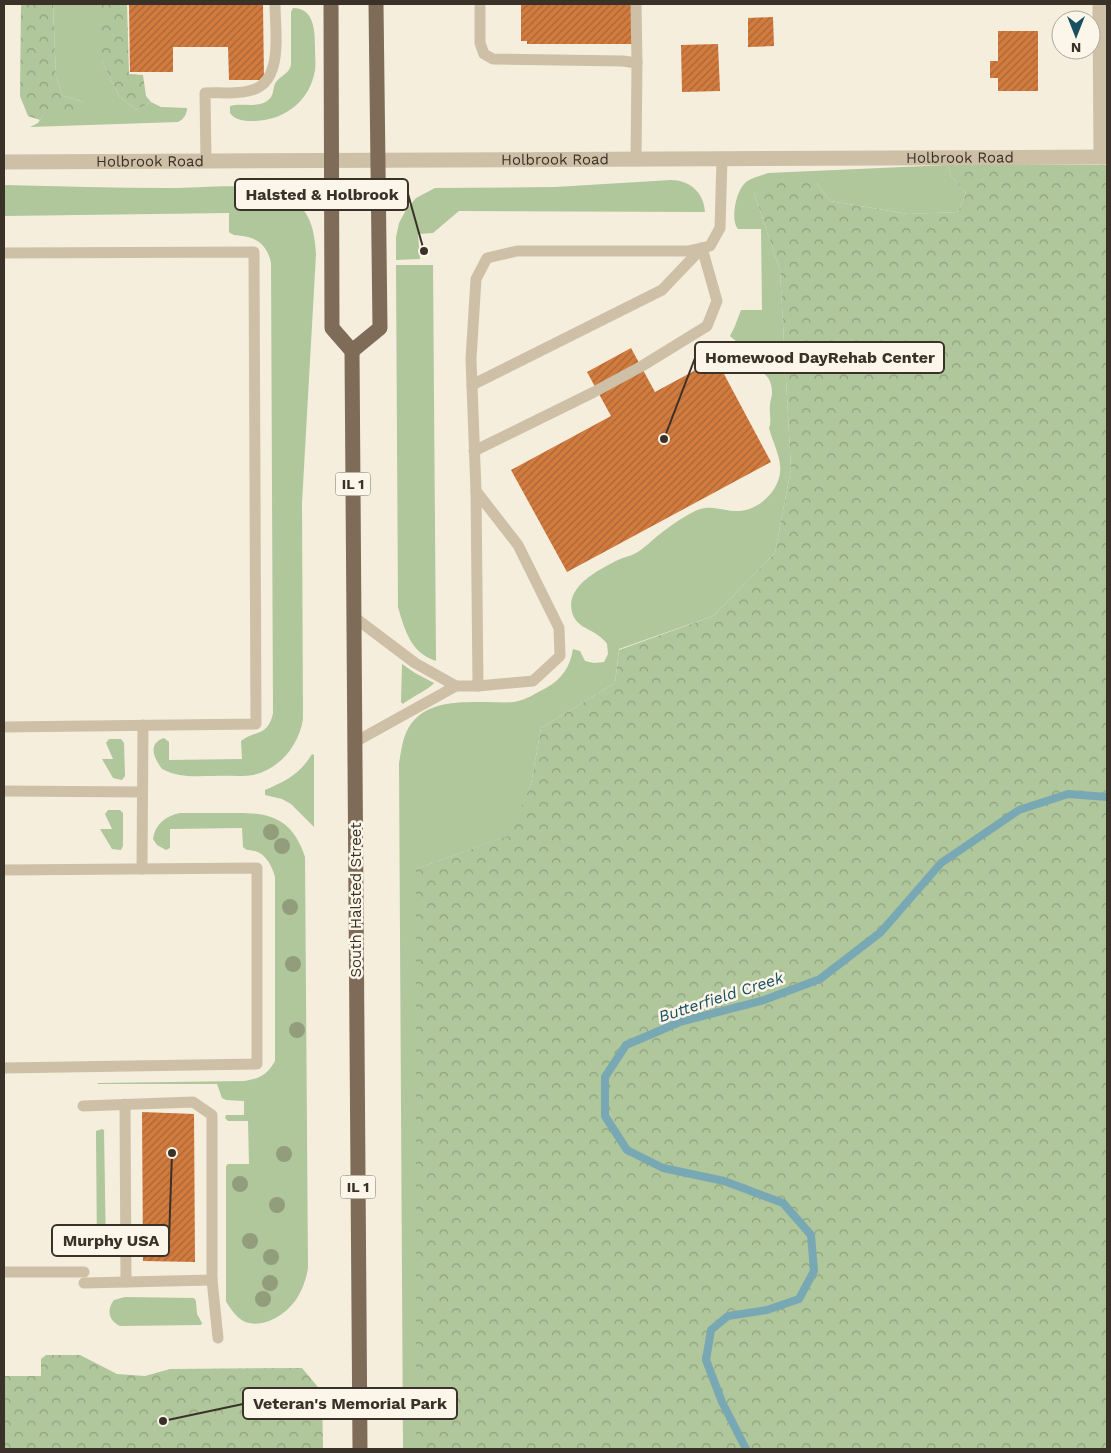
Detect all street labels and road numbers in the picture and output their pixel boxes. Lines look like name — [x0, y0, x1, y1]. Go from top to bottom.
street label: Holbrook Road — [906, 148, 1014, 167]
street label: Holbrook Road — [501, 150, 609, 169]
street label: Holbrook Road — [96, 152, 204, 171]
road number: IL 1 — [336, 472, 370, 496]
street label: South Halsted Street — [347, 822, 365, 978]
road number: IL 1 — [340, 1176, 376, 1198]

